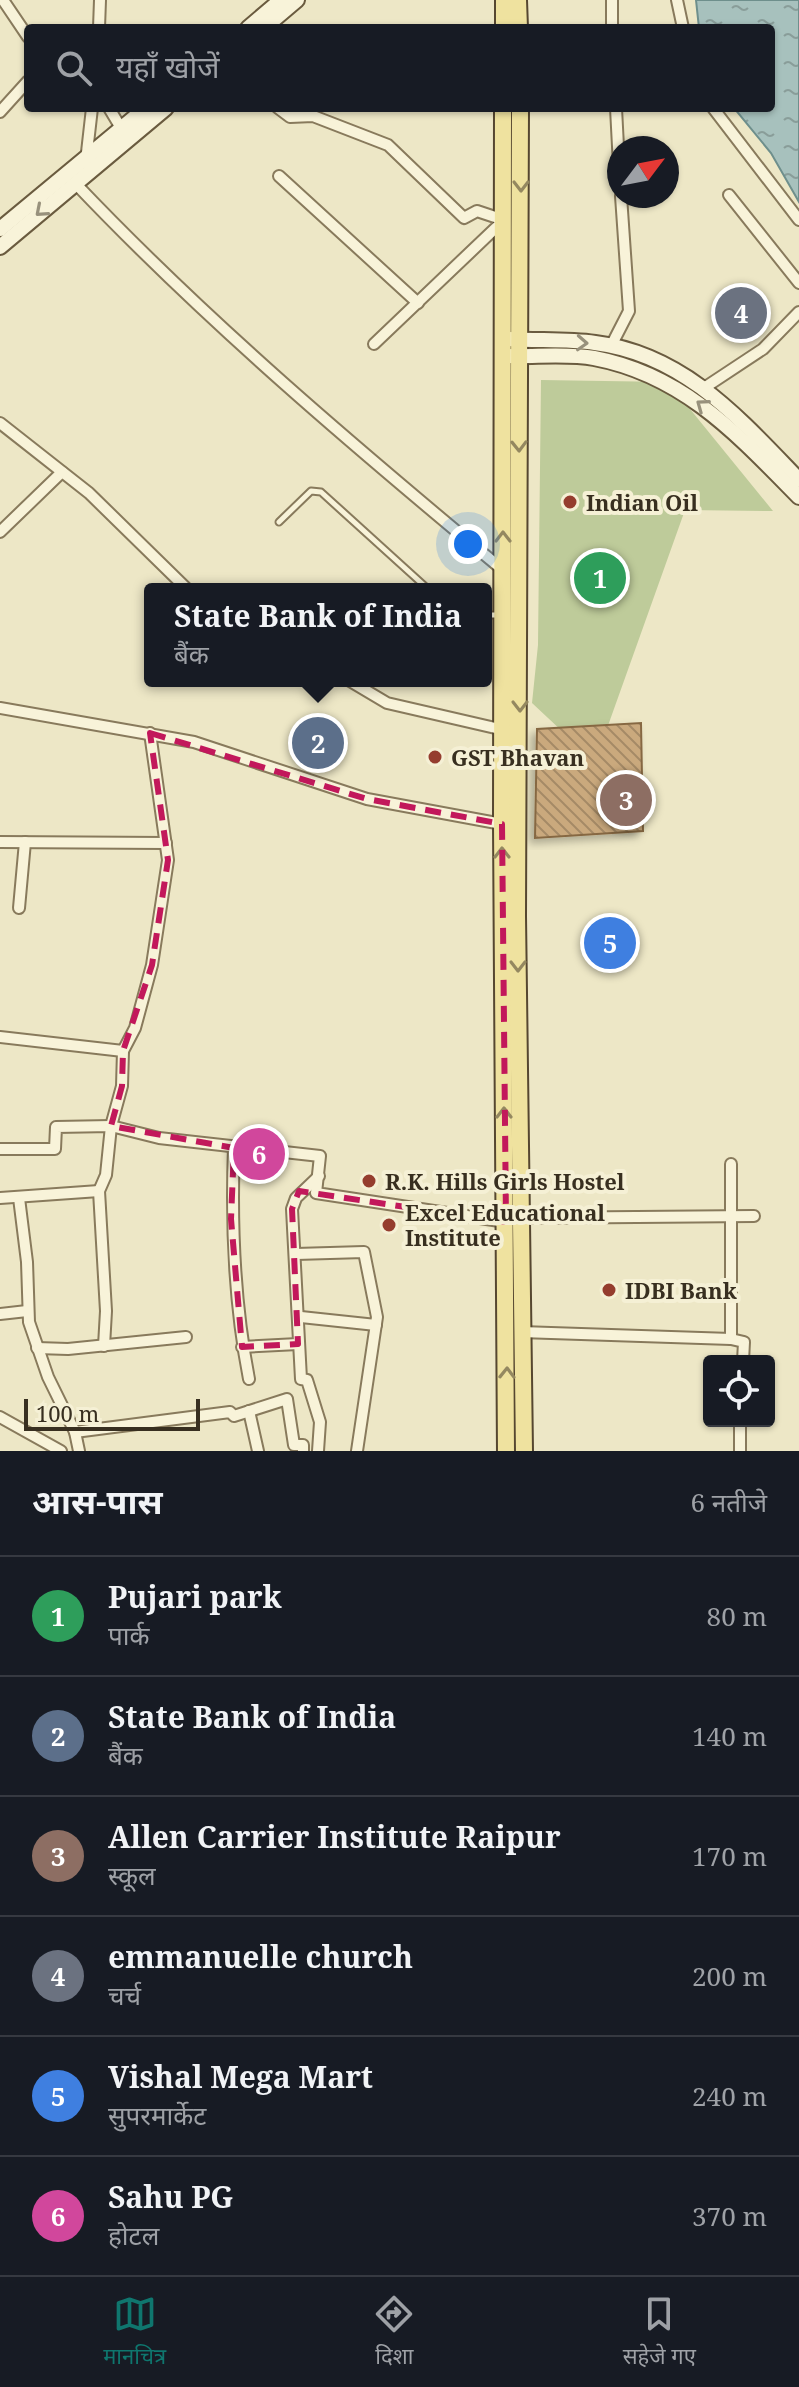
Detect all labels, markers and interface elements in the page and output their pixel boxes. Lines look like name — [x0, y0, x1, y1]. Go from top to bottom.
search box — [24, 24, 775, 112]
icon: search — [52, 46, 96, 90]
text: यहाँ खोजें — [116, 46, 219, 87]
north arrow — [607, 136, 679, 208]
one-way arrow — [512, 180, 530, 193]
one-way arrow — [36, 201, 51, 216]
pin: 4 — [715, 283, 767, 343]
one-way arrow — [577, 334, 589, 351]
one-way arrow — [697, 400, 711, 414]
one-way arrow — [510, 440, 528, 453]
place label: Indian Oil — [586, 487, 698, 517]
marker: Indian Oil — [561, 493, 579, 511]
your location — [448, 524, 488, 564]
one-way arrow — [494, 530, 512, 543]
pin: 1 — [574, 548, 626, 608]
popup — [144, 583, 492, 687]
text: State Bank of India — [174, 595, 462, 636]
text: बैंक — [174, 636, 209, 672]
one-way arrow — [511, 700, 529, 713]
pin: 2 — [292, 713, 344, 773]
place label: GST Bhavan — [451, 742, 585, 772]
marker: GST Bhavan — [426, 748, 444, 766]
pin: 3 — [600, 770, 652, 830]
one-way arrow — [493, 846, 511, 859]
pin: 5 — [584, 913, 636, 973]
one-way arrow — [509, 960, 527, 973]
one-way arrow — [495, 1106, 513, 1119]
pin: 6 — [233, 1124, 285, 1184]
place label: R.K. Hills Girls Hostel — [385, 1166, 625, 1196]
marker: R.K. Hills Girls Hostel — [360, 1172, 378, 1190]
place label: Excel Educational Institute — [405, 1197, 605, 1252]
marker: Excel Educational Institute — [380, 1216, 398, 1234]
place label: IDBI Bank — [625, 1275, 737, 1305]
marker: IDBI Bank — [600, 1281, 618, 1299]
map controls — [703, 1355, 775, 1427]
button: locate — [703, 1355, 775, 1427]
one-way arrow — [498, 1366, 515, 1379]
scale bar — [24, 1395, 200, 1431]
text: 100 m — [36, 1398, 99, 1428]
text: आस-पास — [32, 1478, 163, 1524]
text: 6 नतीजे — [690, 1484, 767, 1520]
text: Pujari park — [108, 1576, 282, 1617]
text: 1 — [51, 1598, 65, 1634]
text: 80 m — [707, 1598, 767, 1634]
text: पार्क — [108, 1617, 149, 1653]
text: State Bank of India — [108, 1696, 396, 1737]
text: 2 — [51, 1718, 65, 1754]
text: 140 m — [692, 1718, 767, 1754]
text: बैंक — [108, 1737, 143, 1773]
text: Allen Carrier Institute Raipur — [108, 1816, 561, 1857]
text: 3 — [51, 1838, 65, 1874]
text: 170 m — [692, 1838, 767, 1874]
text: स्कूल — [108, 1857, 156, 1893]
text: emmanuelle church — [108, 1936, 413, 1977]
text: 4 — [51, 1958, 65, 1994]
text: 200 m — [692, 1958, 767, 1994]
text: चर्च — [108, 1977, 141, 2013]
text: Vishal Mega Mart — [108, 2056, 373, 2097]
text: 5 — [51, 2078, 65, 2114]
text: 240 m — [692, 2078, 767, 2114]
text: सुपरमार्केट — [108, 2097, 206, 2133]
text: Sahu PG — [108, 2176, 233, 2217]
text: 6 — [51, 2198, 65, 2234]
text: 370 m — [692, 2198, 767, 2234]
text: होटल — [108, 2217, 159, 2253]
tab: मानचित्र — [103, 2292, 166, 2373]
tab: दिशा — [372, 2292, 416, 2373]
tab: सहेजे गए — [623, 2292, 696, 2373]

